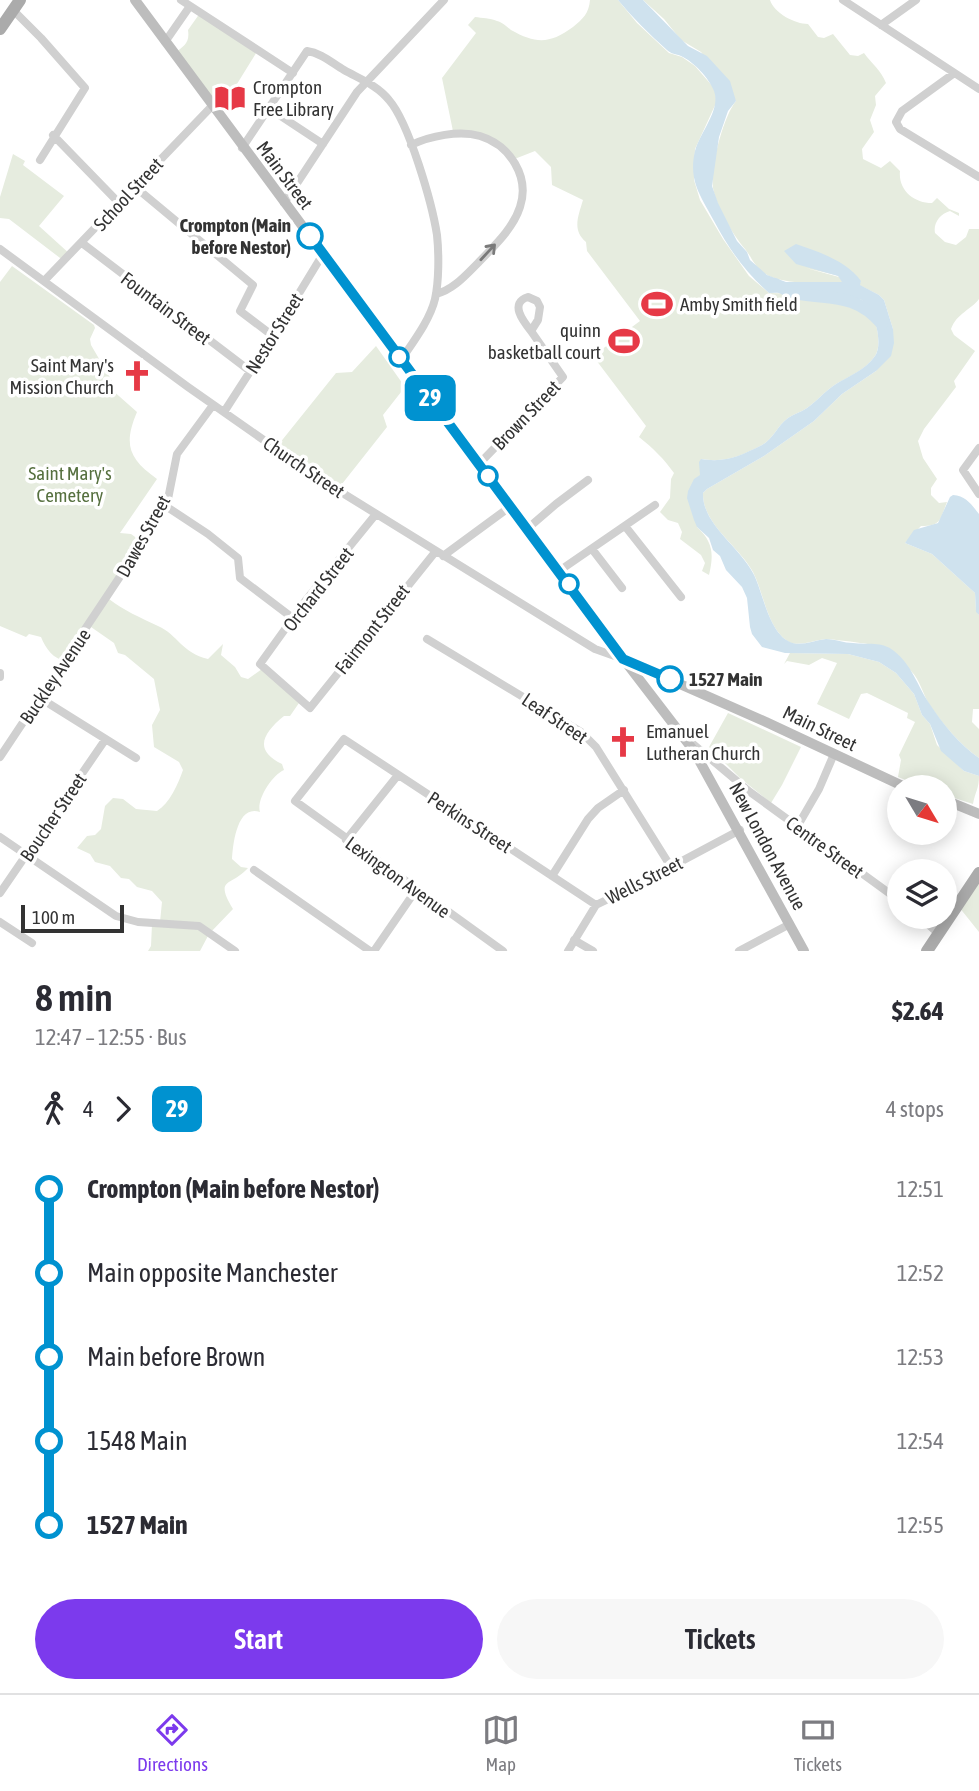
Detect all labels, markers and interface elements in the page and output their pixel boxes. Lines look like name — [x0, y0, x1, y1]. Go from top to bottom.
place label: Crompton Free Library — [253, 76, 334, 120]
library icon: Crompton Free Library — [213, 81, 247, 115]
street label: Main Street — [252, 137, 318, 213]
street label: School Street — [89, 153, 167, 235]
place label: Crompton (Main before Nestor) — [179, 214, 291, 258]
marker: Crompton (Main before Nestor) — [297, 223, 323, 249]
one-way arrow — [480, 243, 496, 261]
street label: Fountain Street — [117, 267, 215, 349]
sports icon: Amby Smith field — [640, 287, 674, 321]
street label: Nestor Street — [241, 289, 307, 377]
place label: Amby Smith field — [680, 293, 798, 315]
place label: quinn basketball court — [488, 319, 601, 363]
sports icon: quinn basketball court — [607, 324, 641, 358]
unlabelled marker — [389, 347, 409, 367]
place label: Saint Mary's Mission Church — [10, 354, 114, 398]
church icon: Saint Mary's Mission Church — [120, 359, 154, 393]
line badge: 29 — [398, 375, 462, 421]
street label: Brown Street — [487, 376, 565, 454]
text: 29 — [419, 384, 441, 411]
street label: Church Street — [259, 432, 349, 502]
park label: Saint Mary's Cemetery — [28, 462, 112, 506]
unlabelled marker — [478, 466, 498, 486]
street label: Dawes Street — [111, 491, 175, 581]
street label: Orchard Street — [278, 543, 358, 635]
unlabelled marker — [559, 574, 579, 594]
street label: Fairmont Street — [330, 580, 414, 678]
street label: Buckley Avenue — [15, 624, 95, 728]
marker: 1527 Main — [657, 666, 683, 692]
place label: 1527 Main — [689, 668, 762, 690]
street label: Leaf Street — [518, 688, 592, 748]
street label: Main Street — [779, 701, 861, 755]
place label: Emanuel Lutheran Church — [646, 720, 761, 764]
church icon: Emanuel Lutheran Church — [606, 725, 640, 759]
street label: Boucher Street — [15, 769, 91, 865]
north arrow — [887, 775, 957, 845]
map controls — [887, 775, 957, 929]
street label: New London Avenue — [725, 778, 811, 914]
street label: Perkins Street — [424, 787, 516, 857]
street label: Centre Street — [782, 812, 868, 882]
street label: Lexington Avenue — [341, 832, 455, 922]
street label: Wells Street — [602, 851, 686, 909]
button: layers — [887, 859, 957, 929]
scale bar — [21, 902, 124, 934]
text: 100 m — [32, 906, 75, 928]
text: 8 min — [35, 976, 113, 1019]
text: $2.64 — [892, 996, 944, 1026]
text: 12:47 – 12:55 · Bus — [35, 1024, 187, 1050]
icon: walk — [35, 1090, 73, 1128]
icon: forward — [104, 1090, 142, 1128]
text: 29 — [166, 1095, 188, 1122]
text: 4 — [83, 1096, 94, 1122]
text: 4 stops — [886, 1096, 944, 1122]
text: Crompton (Main before Nestor) — [87, 1174, 379, 1204]
text: 12:51 — [897, 1176, 944, 1202]
text: Main opposite Manchester — [87, 1258, 338, 1288]
text: 12:52 — [897, 1260, 944, 1286]
text: Main before Brown — [87, 1342, 265, 1372]
text: 12:53 — [897, 1344, 944, 1370]
text: 1548 Main — [87, 1426, 188, 1456]
text: 12:54 — [897, 1428, 944, 1454]
text: 1527 Main — [87, 1510, 188, 1540]
text: 12:55 — [897, 1512, 944, 1538]
button: Start — [35, 1599, 483, 1679]
button: Tickets — [497, 1599, 944, 1679]
tab: Directions — [137, 1711, 208, 1775]
tab: Map — [482, 1711, 520, 1775]
tab: Tickets — [794, 1711, 842, 1775]

